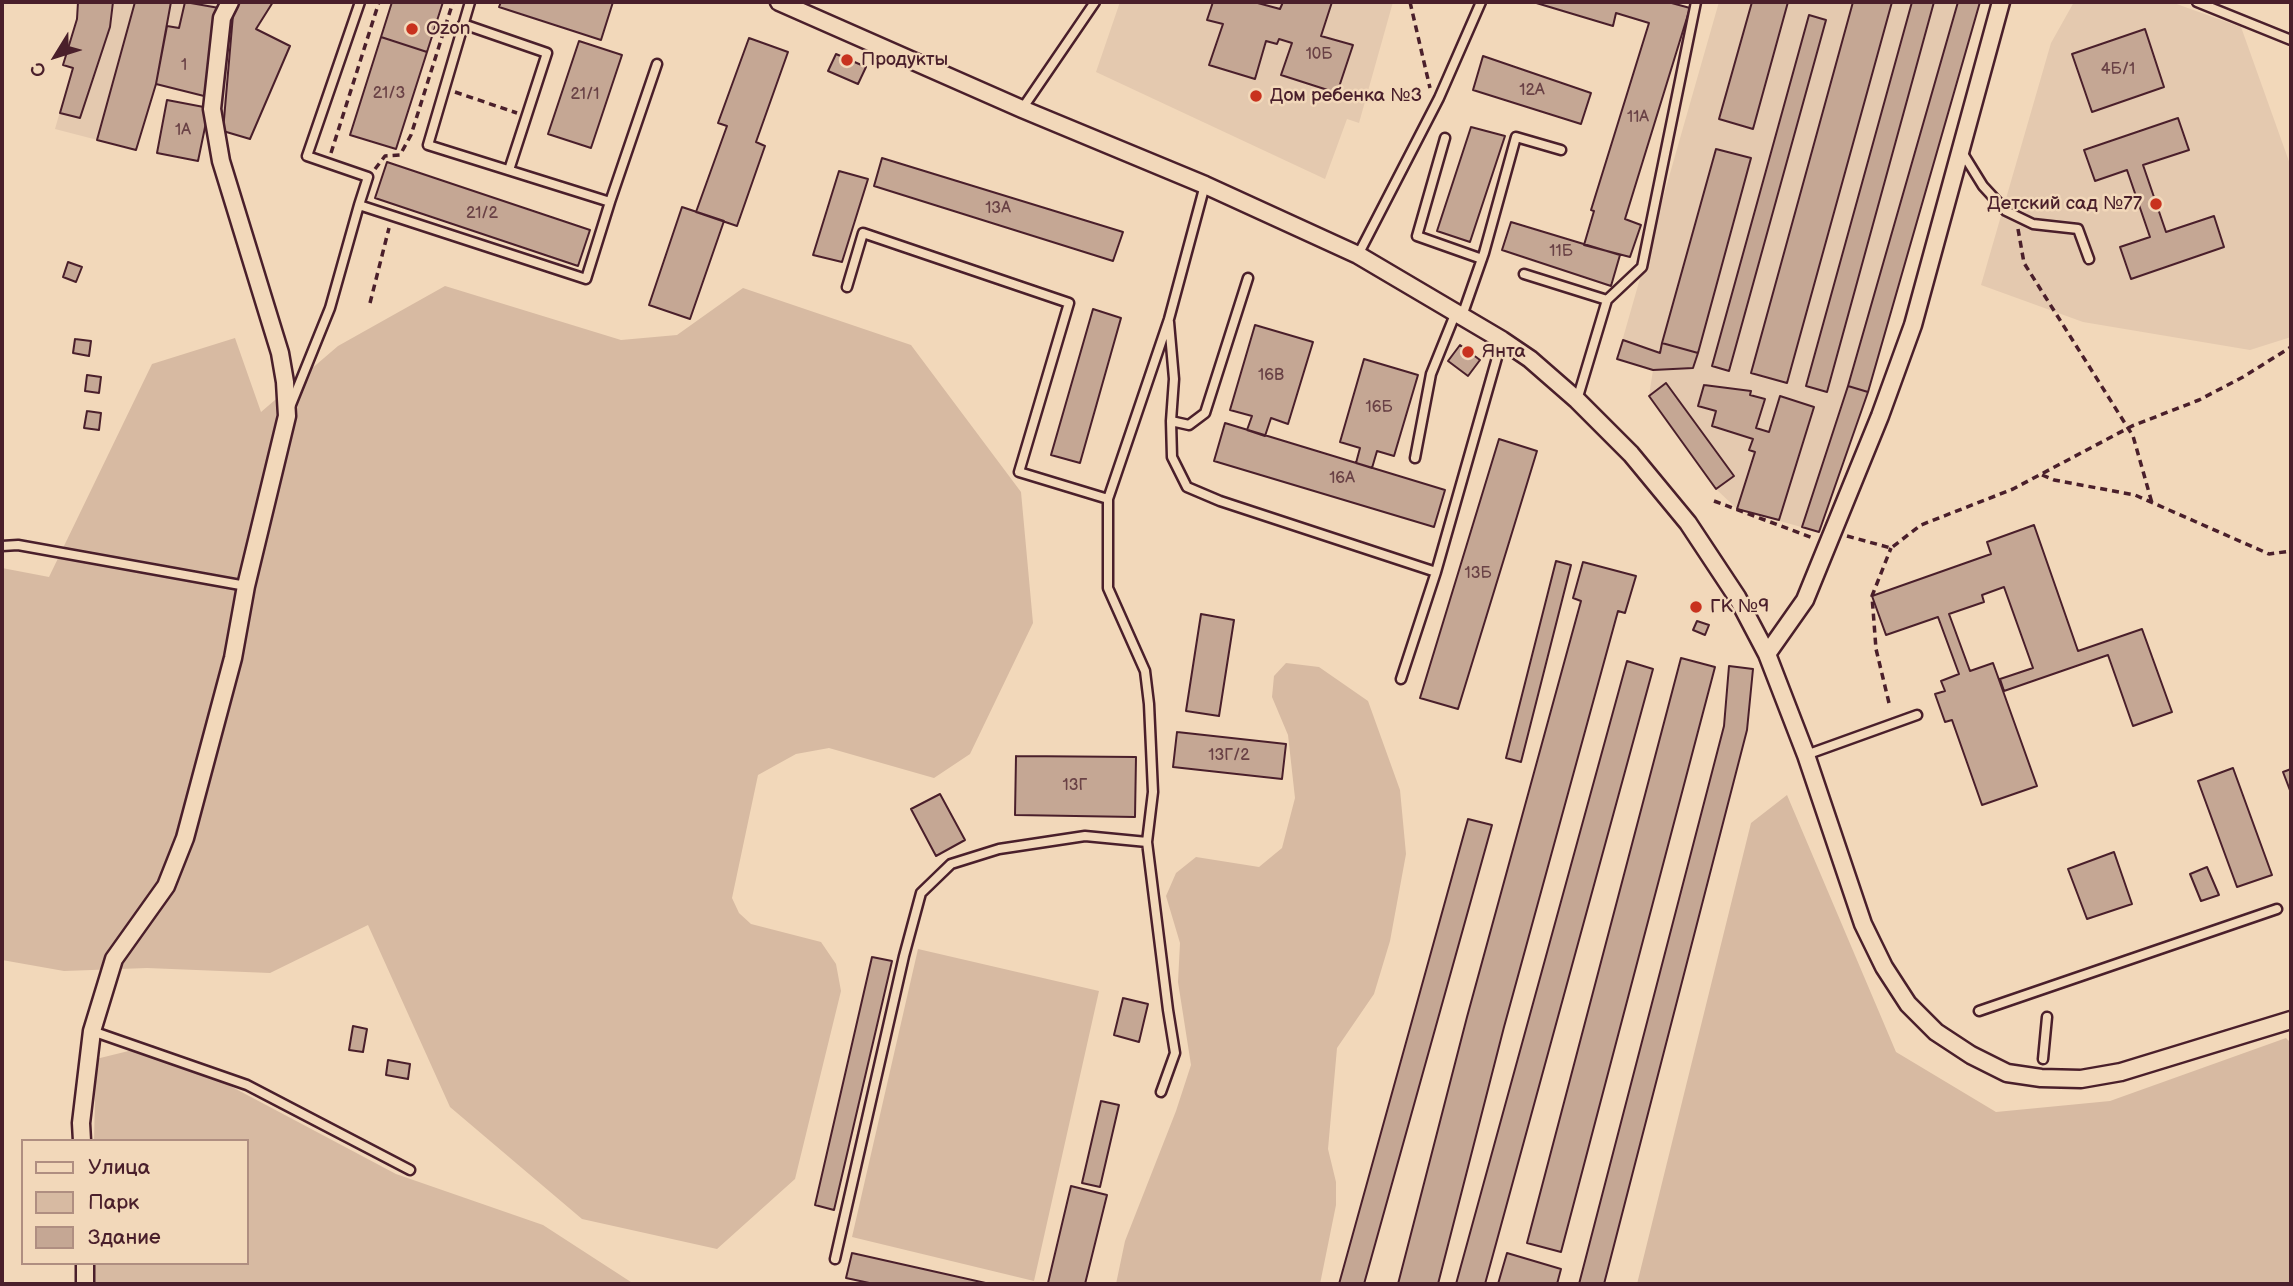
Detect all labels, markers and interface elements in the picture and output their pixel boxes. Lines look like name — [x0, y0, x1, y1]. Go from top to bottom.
place label: Ozon — [426, 18, 471, 40]
north arrow — [21, 21, 91, 91]
marker: Ozon — [404, 21, 420, 37]
house number: 10Б — [1306, 45, 1332, 65]
place label: Продукты — [861, 49, 948, 71]
marker: Продукты — [839, 52, 855, 68]
house number: 1 — [181, 56, 187, 76]
text: С — [26, 57, 52, 82]
house number: 4Б/1 — [2101, 60, 2135, 80]
house number: 12А — [1519, 81, 1545, 101]
house number: 21/3 — [373, 84, 405, 104]
house number: 21/1 — [571, 85, 599, 105]
place label: Дом ребенка №3 — [1270, 85, 1422, 107]
marker: Дом ребенка №3 — [1248, 88, 1264, 104]
house number: 11А — [1627, 108, 1649, 128]
house number: 1А — [175, 121, 191, 141]
place label: Детский сад №77 — [1987, 193, 2142, 215]
marker: Детский сад №77 — [2148, 196, 2164, 212]
house number: 13А — [985, 199, 1011, 219]
house number: 21/2 — [466, 204, 498, 224]
house number: 11Б — [1549, 242, 1573, 262]
place label: Янта — [1482, 341, 1526, 363]
marker: Янта — [1460, 344, 1476, 360]
house number: 16В — [1258, 366, 1284, 386]
house number: 16Б — [1365, 398, 1393, 418]
house number: 16А — [1329, 469, 1355, 489]
house number: 13Б — [1464, 564, 1492, 584]
place label: ГК №9 — [1710, 596, 1769, 618]
marker: ГК №9 — [1688, 599, 1704, 615]
house number: 13Г/2 — [1208, 746, 1250, 766]
house number: 13Г — [1063, 776, 1087, 796]
legend — [21, 1139, 248, 1265]
text: Улица — [88, 1155, 150, 1180]
text: Парк — [88, 1190, 139, 1215]
text: Здание — [88, 1225, 161, 1250]

